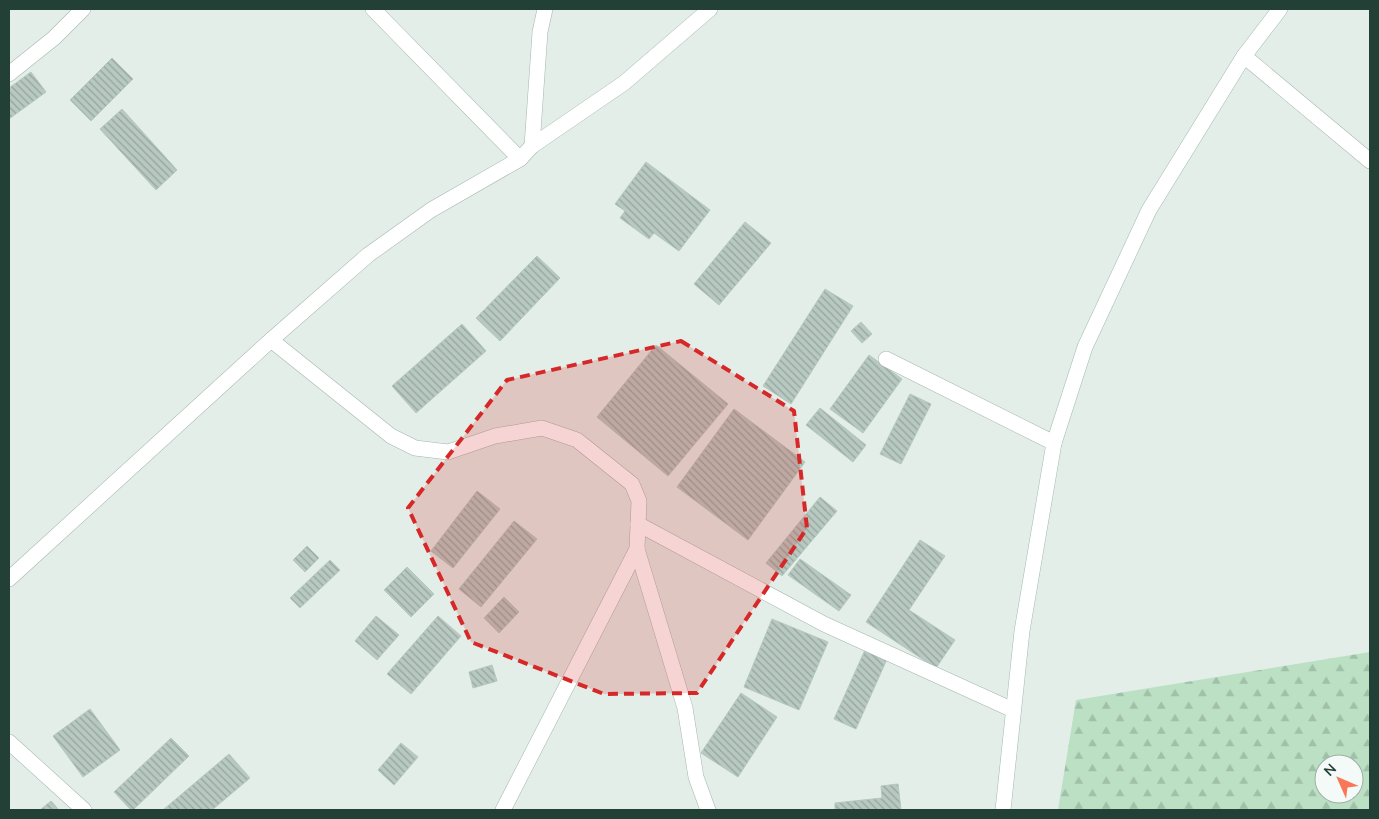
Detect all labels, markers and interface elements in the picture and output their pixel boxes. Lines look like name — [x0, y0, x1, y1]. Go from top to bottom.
north arrow — [1314, 754, 1364, 804]
text: N — [1320, 760, 1341, 781]

